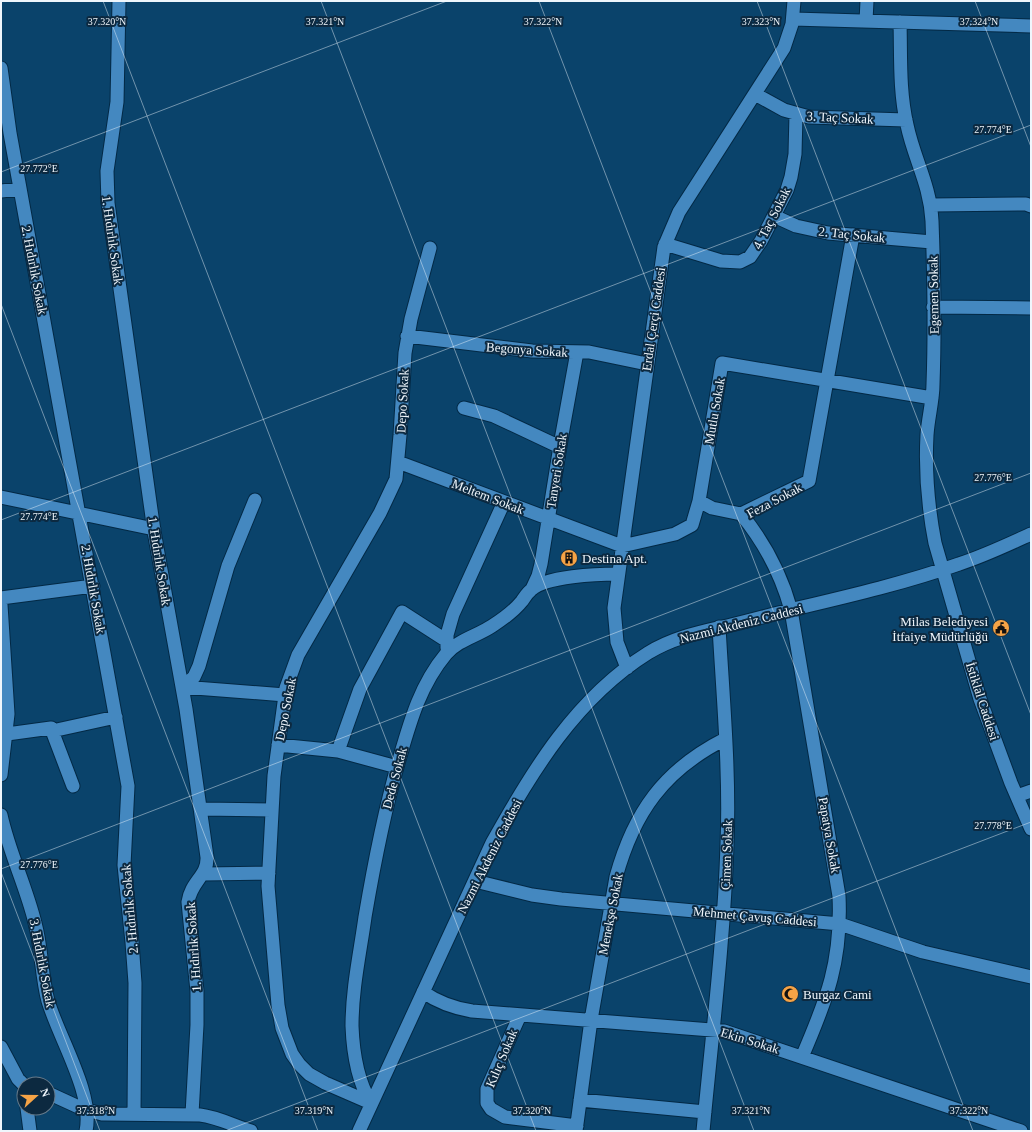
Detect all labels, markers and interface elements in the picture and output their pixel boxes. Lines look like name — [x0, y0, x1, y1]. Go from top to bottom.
text: 37.320°N — [88, 16, 126, 27]
text: 37.321°N — [306, 16, 344, 27]
text: 37.322°N — [524, 16, 562, 27]
text: 37.323°N — [742, 16, 780, 27]
text: 37.324°N — [960, 16, 998, 27]
street label: 3. Taç Sokak — [806, 108, 874, 127]
text: 27.774°E — [974, 124, 1012, 135]
text: 27.772°E — [20, 163, 58, 174]
street label: 4. Taç Sokak — [750, 184, 794, 252]
street label: 1. Hıdırlık Sokak — [99, 195, 126, 286]
street label: 2. Taç Sokak — [818, 224, 887, 246]
street label: 2. Hıdırlık Sokak — [19, 225, 51, 316]
street label: Egemen Sokak — [925, 255, 942, 334]
street label: Erdal Çerçi Caddesi — [639, 266, 668, 372]
street label: Begonya Sokak — [486, 339, 569, 360]
street label: Depo Sokak — [393, 368, 412, 433]
street label: Mutlu Sokak — [701, 376, 728, 446]
street label: Tanyeri Sokak — [543, 432, 570, 509]
text: 27.776°E — [974, 472, 1012, 483]
street label: Meltem Sokak — [450, 476, 527, 517]
street label: Feza Sokak — [744, 479, 805, 521]
text: 27.774°E — [20, 511, 58, 522]
street label: 1. Hıdırlık Sokak — [145, 515, 174, 607]
street label: 2. Hıdırlık Sokak — [78, 544, 109, 635]
building icon: Destina Apt. — [559, 548, 579, 568]
place label: Destina Apt. — [582, 551, 647, 566]
street label: Nazmi Akdeniz Caddesi — [678, 601, 805, 646]
place label: Milas Belediyesi İtfaiye Müdürlüğü — [892, 614, 989, 644]
public building icon: Milas Belediyesi İtfaiye Müdürlüğü — [991, 618, 1011, 638]
street label: İstiklal Caddesi — [963, 660, 1002, 742]
street label: Depo Sokak — [272, 676, 299, 742]
street label: Dede Sokak — [379, 745, 410, 811]
street label: Nazmi Akdeniz Caddesi — [454, 796, 525, 916]
street label: Papatya Sokak — [815, 796, 844, 875]
street label: Çimen Sokak — [718, 819, 735, 890]
text: 27.778°E — [974, 820, 1012, 831]
text: 27.776°E — [20, 859, 58, 870]
street label: 2. Hıdırlık Sokak — [118, 863, 141, 954]
street label: Menekşe Sokak — [595, 872, 626, 956]
street label: 1. Hıdırlık Sokak — [183, 901, 204, 992]
street label: Mehmet Çavuş Caddesi — [692, 904, 818, 929]
street label: 3. Hıdırlık Sokak — [27, 918, 59, 1009]
mosque icon: Burgaz Cami — [780, 984, 800, 1004]
place label: Burgaz Cami — [803, 987, 872, 1002]
street label: Ekin Sokak — [719, 1024, 781, 1057]
street label: Kılıç Sokak — [482, 1026, 521, 1090]
north arrow — [16, 1076, 56, 1116]
text: N — [38, 1087, 52, 1098]
text: 37.318°N — [77, 1105, 115, 1116]
text: 37.319°N — [295, 1105, 333, 1116]
text: 37.320°N — [513, 1105, 551, 1116]
text: 37.321°N — [732, 1105, 770, 1116]
text: 37.322°N — [950, 1105, 988, 1116]

